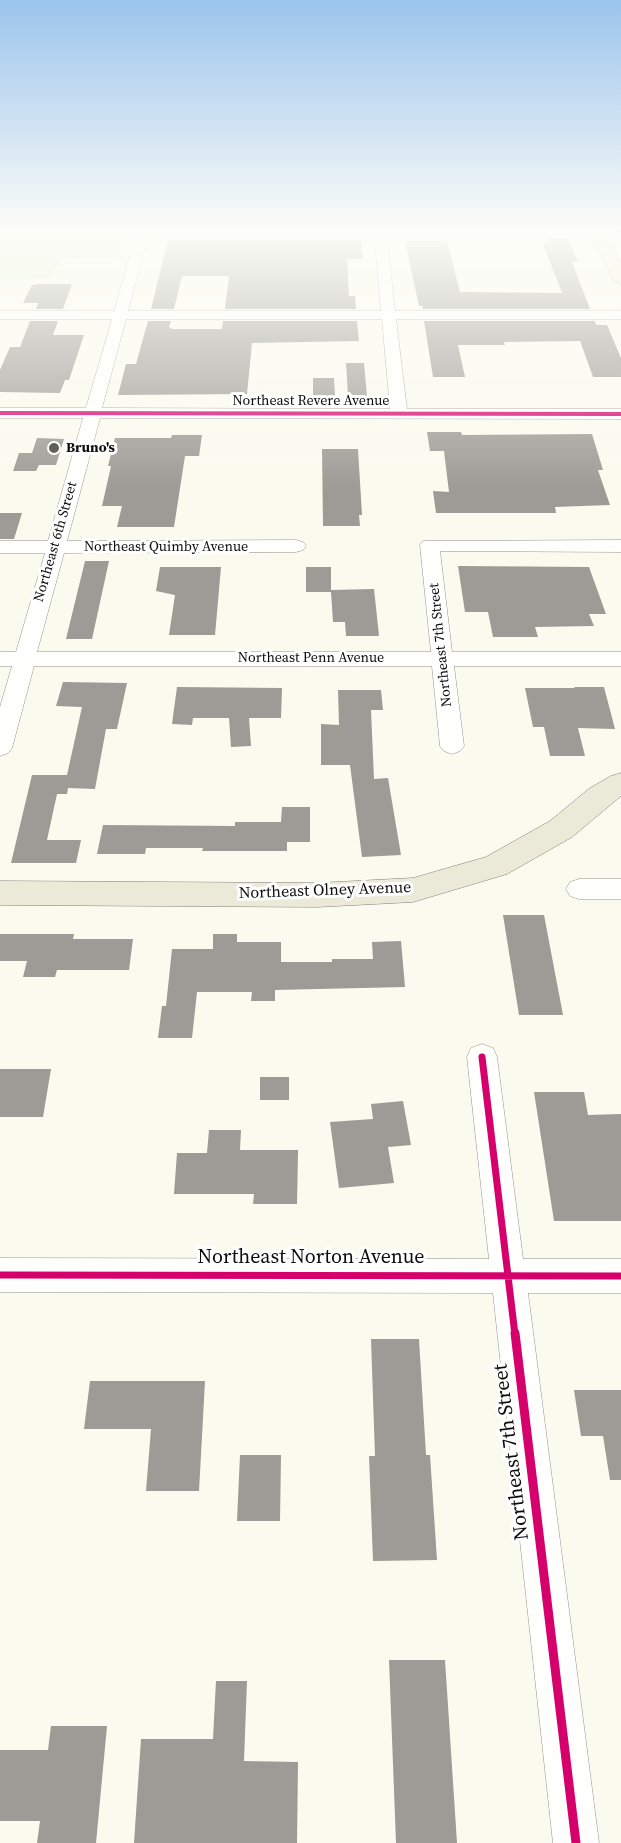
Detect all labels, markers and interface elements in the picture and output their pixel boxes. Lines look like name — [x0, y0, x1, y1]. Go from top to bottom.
street label: Northeast Revere Avenue — [232, 393, 390, 409]
place label: Bruno's — [66, 440, 115, 456]
marker: Bruno's — [47, 441, 61, 455]
street label: Northeast 6th Street — [31, 480, 81, 604]
street label: Northeast Quimby Avenue — [84, 539, 248, 555]
street label: Northeast 7th Street — [426, 582, 456, 708]
street label: Northeast Penn Avenue — [238, 650, 384, 666]
street label: Northeast Olney Avenue — [238, 878, 412, 904]
street label: Northeast Norton Avenue — [197, 1246, 425, 1270]
street label: Northeast 7th Street — [489, 1362, 535, 1542]

